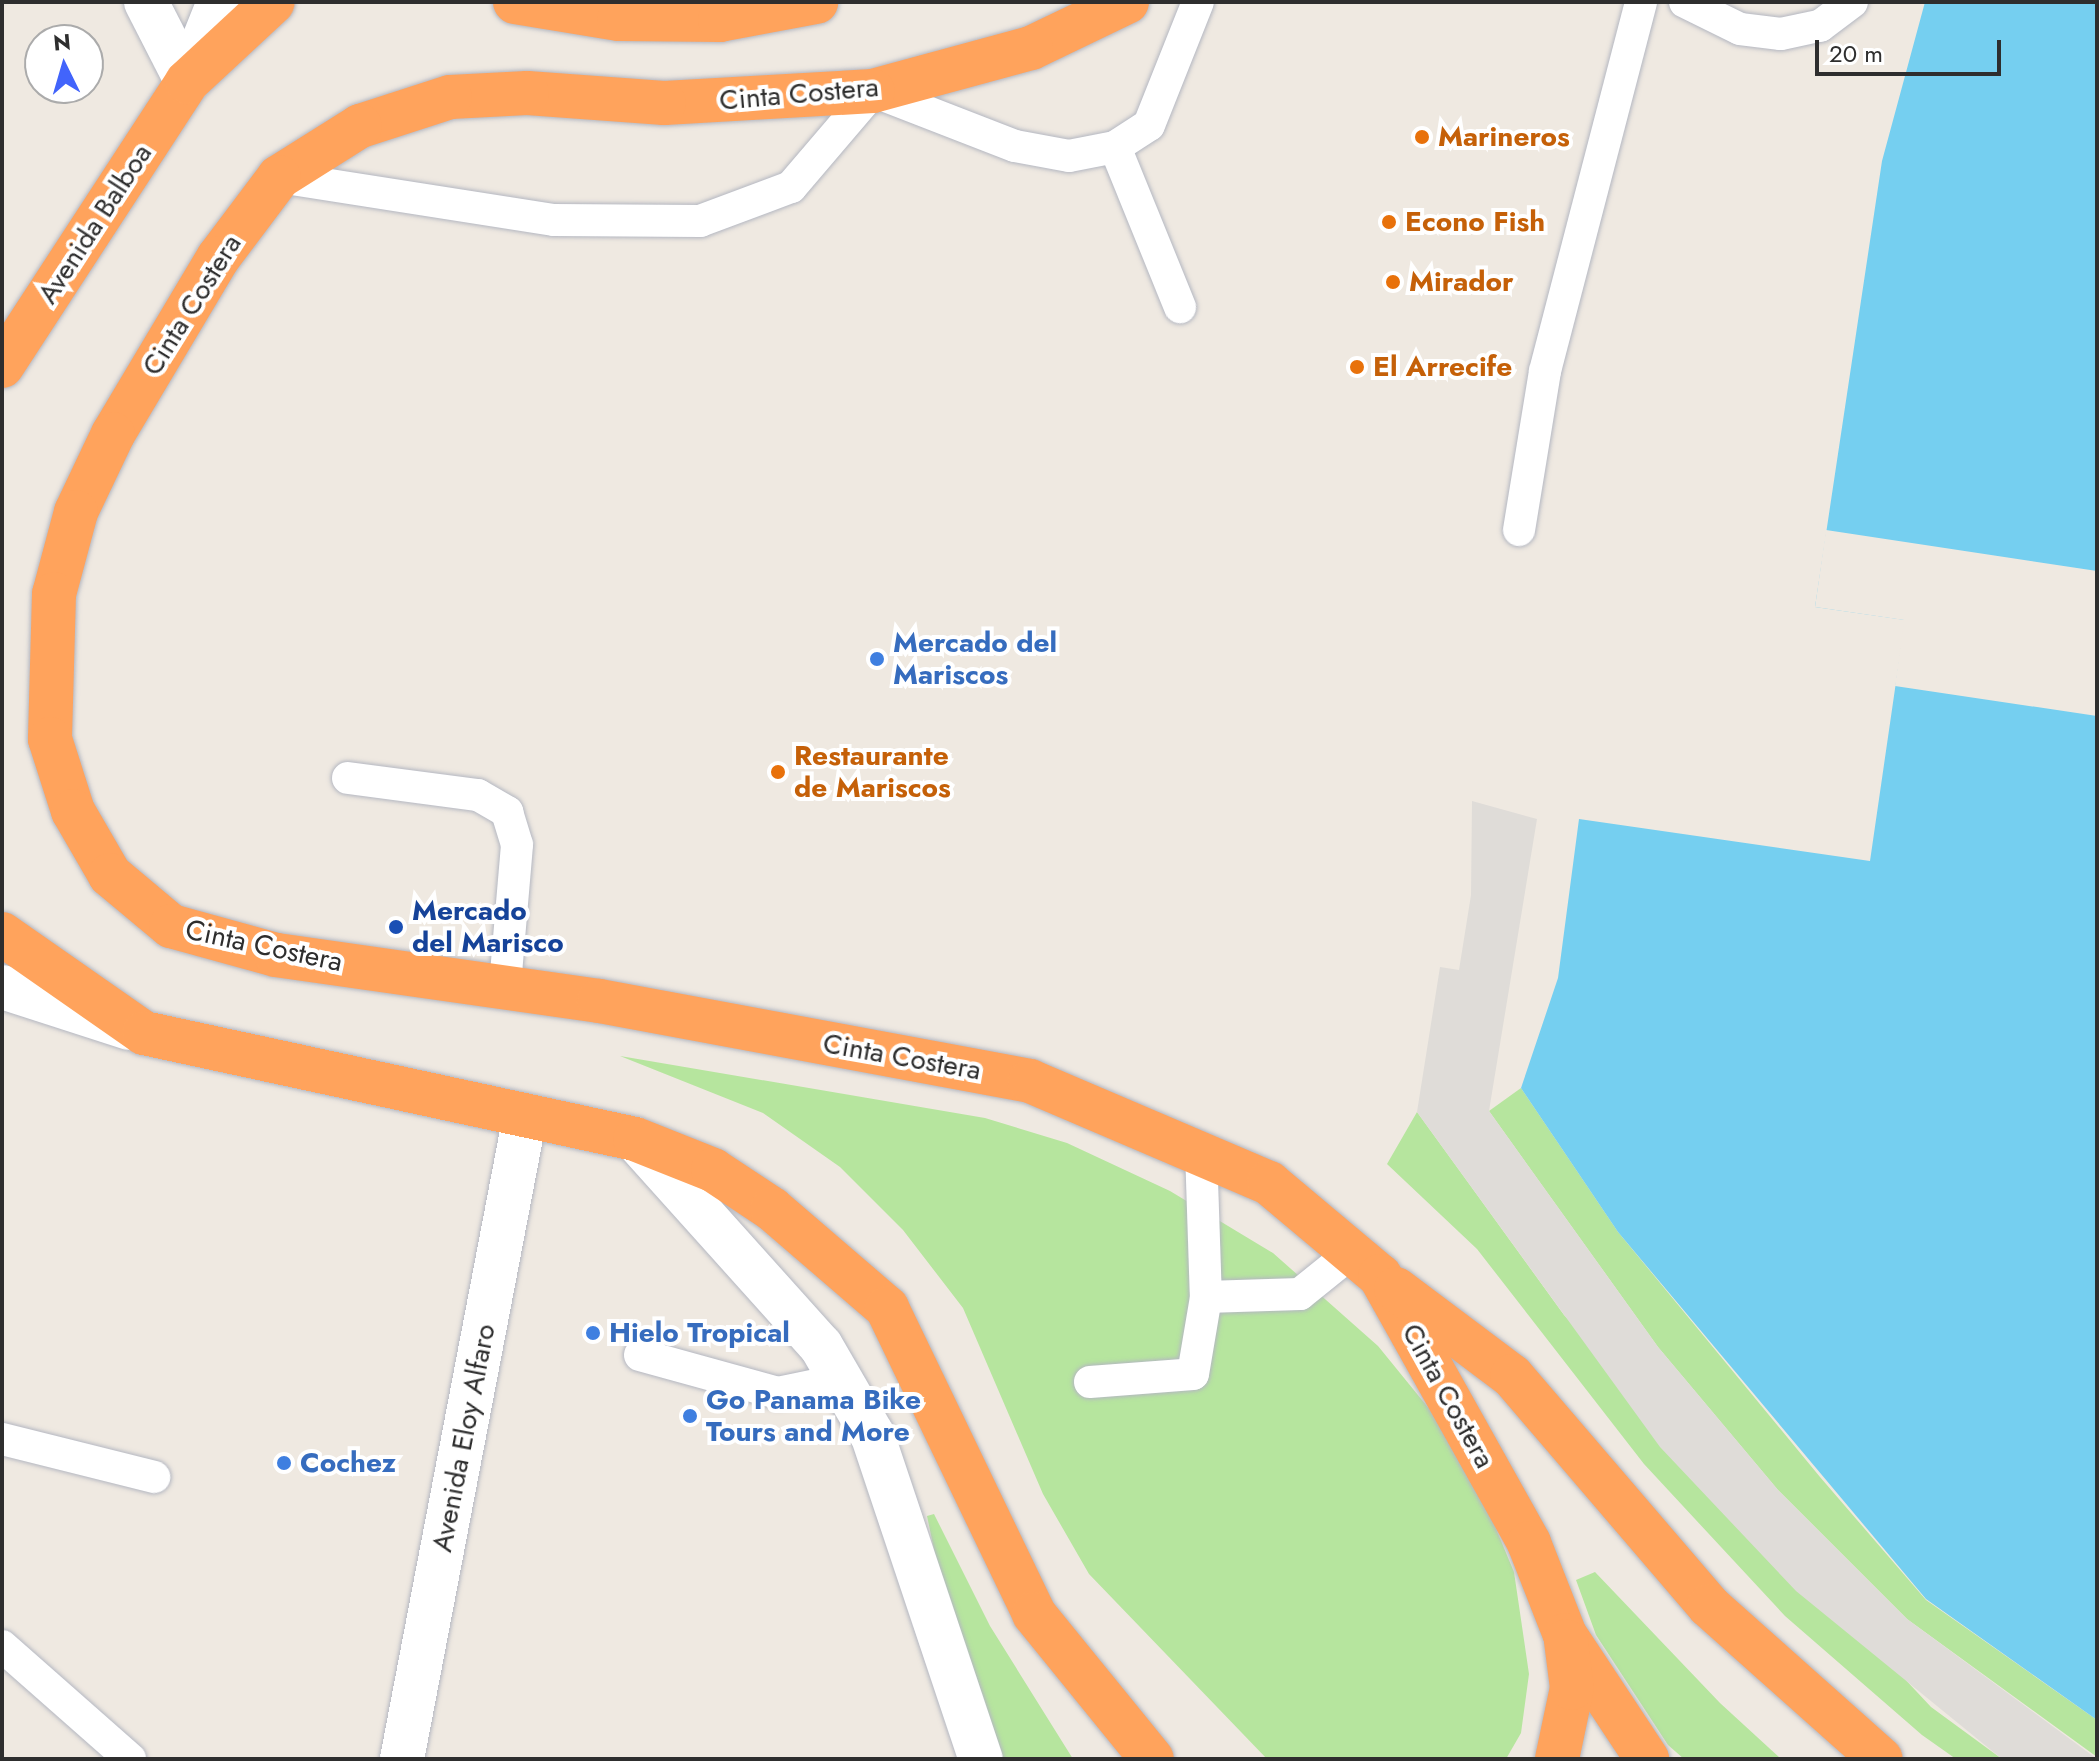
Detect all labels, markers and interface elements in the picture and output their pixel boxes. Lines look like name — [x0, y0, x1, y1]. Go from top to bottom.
north arrow — [24, 24, 104, 104]
scale bar — [1819, 24, 2005, 74]
text: N — [52, 25, 72, 59]
text: 20 m — [1829, 36, 1883, 71]
street label: Cinta Costera — [718, 70, 880, 118]
place label: Marineros — [1438, 120, 1570, 154]
marker: Marineros — [1413, 128, 1431, 146]
street label: Avenida Balboa — [31, 138, 159, 310]
place label: Econo Fish — [1405, 205, 1545, 239]
marker: Econo Fish — [1380, 213, 1398, 231]
street label: Cinta Costera — [135, 228, 249, 382]
place label: Mirador — [1409, 265, 1514, 299]
marker: Mirador — [1384, 273, 1402, 291]
place label: El Arrecife — [1373, 350, 1512, 384]
marker: El Arrecife — [1348, 358, 1366, 376]
place label: Mercado del Mariscos — [893, 626, 1057, 692]
marker: Mercado del Mariscos — [868, 650, 886, 668]
place label: Restaurante de Mariscos — [794, 739, 951, 805]
marker: Restaurante de Mariscos — [769, 763, 787, 781]
place label: Mercado del Marisco — [412, 894, 564, 960]
street label: Cinta Costera — [182, 913, 346, 979]
marker: Mercado del Marisco — [387, 918, 405, 936]
street label: Cinta Costera — [820, 1027, 984, 1087]
place label: Hielo Tropical — [609, 1316, 790, 1350]
street label: Cinta Costera — [1395, 1318, 1501, 1474]
street label: Avenida Eloy Alfaro — [425, 1321, 503, 1555]
marker: Hielo Tropical — [584, 1324, 602, 1342]
place label: Go Panama Bike Tours and More — [706, 1383, 921, 1449]
marker: Go Panama Bike Tours and More — [681, 1407, 699, 1425]
place label: Cochez — [300, 1446, 396, 1480]
marker: Cochez — [275, 1454, 293, 1472]

